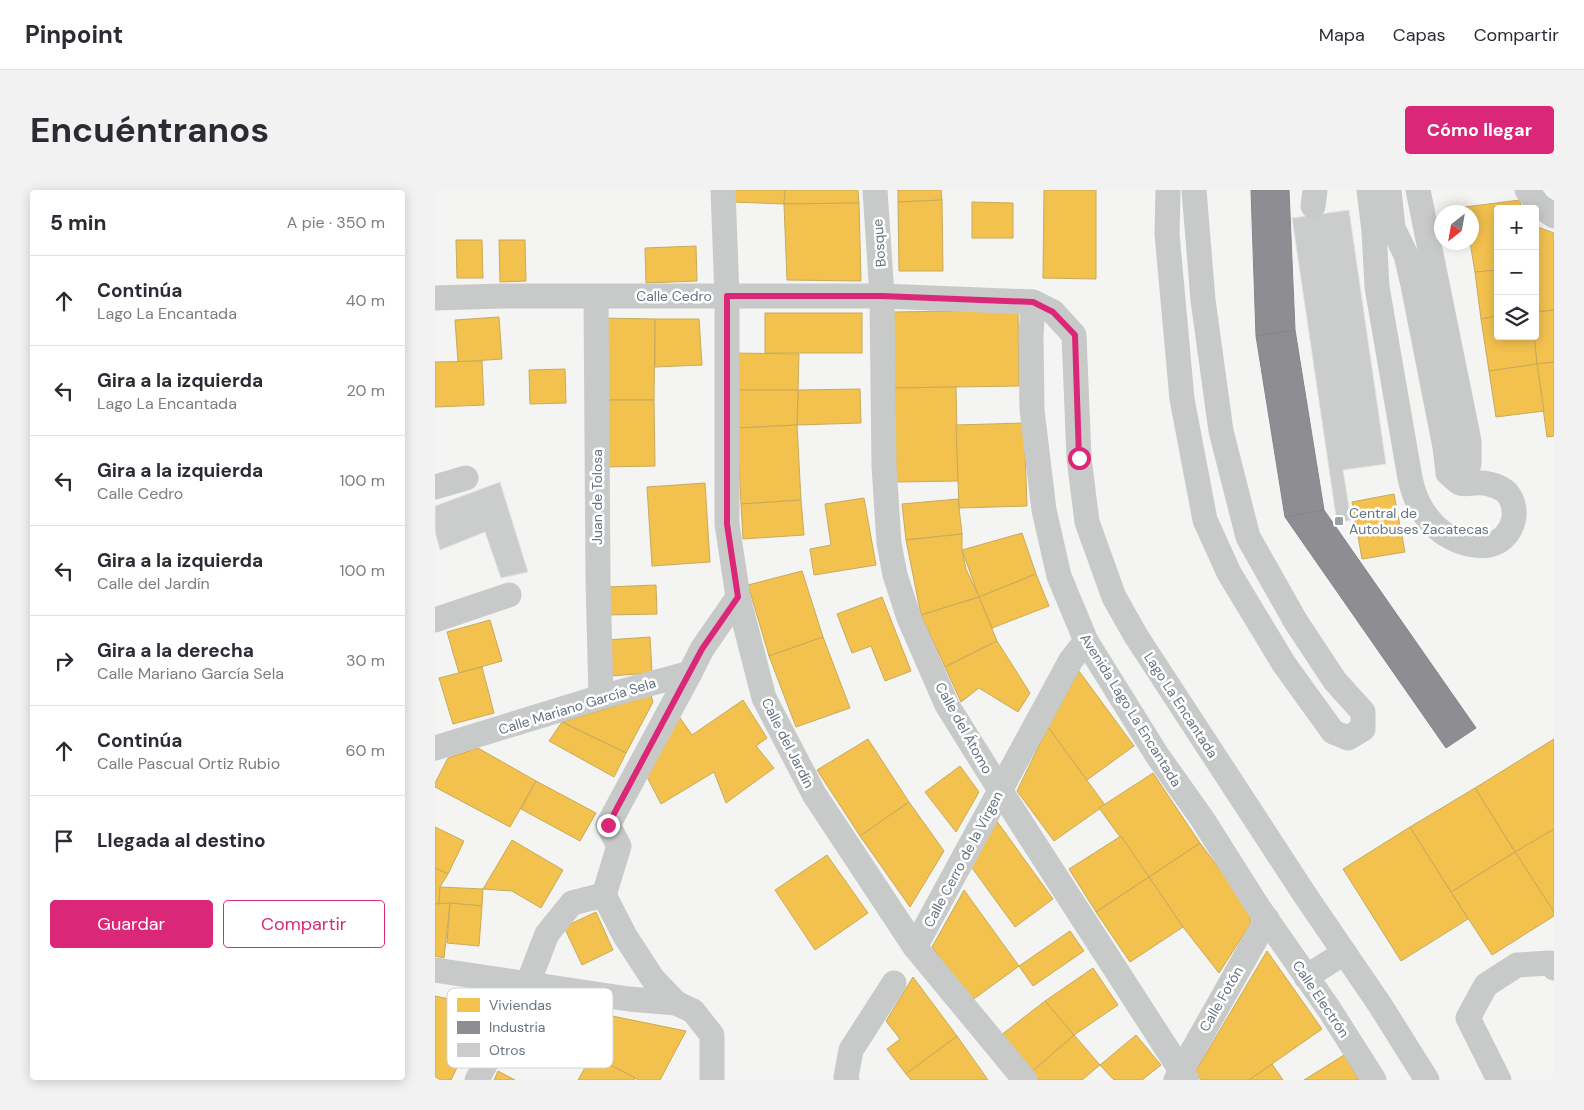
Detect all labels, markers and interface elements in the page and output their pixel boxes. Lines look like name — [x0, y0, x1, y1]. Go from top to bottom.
text: Pinpoint — [25, 19, 123, 50]
text: Mapa — [1319, 23, 1365, 47]
text: Capas — [1393, 23, 1446, 47]
text: Compartir — [1474, 23, 1559, 47]
button: Cómo llegar — [1405, 106, 1554, 154]
text: Encuéntranos — [30, 107, 269, 153]
north arrow — [1434, 205, 1479, 250]
map controls — [1494, 205, 1539, 340]
button: + — [1494, 205, 1539, 250]
text: 5 min — [50, 209, 106, 237]
text: A pie · 350 m — [287, 212, 385, 233]
street label: Bosque — [868, 218, 890, 268]
button: − — [1494, 250, 1539, 295]
text: Continúa — [97, 278, 182, 303]
icon: ahead — [50, 287, 78, 315]
street label: Calle Cedro — [636, 287, 712, 305]
text: 40 m — [346, 290, 385, 311]
button: layers — [1494, 295, 1539, 340]
text: Lago La Encantada — [97, 303, 237, 324]
text: Gira a la izquierda — [97, 368, 263, 393]
icon: left — [50, 377, 78, 405]
text: 20 m — [346, 380, 385, 401]
text: Lago La Encantada — [97, 393, 237, 414]
route start — [1068, 447, 1091, 470]
street label: Juan de Tolosa — [588, 449, 606, 545]
text: Gira a la izquierda — [97, 458, 263, 483]
icon: left — [50, 467, 78, 495]
text: 100 m — [340, 470, 385, 491]
text: Calle Cedro — [97, 483, 183, 504]
place label: Central de Autobuses Zacatecas — [1349, 504, 1489, 538]
marker: Central de Autobuses Zacatecas — [1333, 515, 1345, 527]
text: Gira a la izquierda — [97, 548, 263, 573]
icon: left — [50, 557, 78, 585]
text: 100 m — [340, 560, 385, 581]
text: Calle del Jardín — [97, 573, 210, 594]
street label: Avenida Lago La Encantada — [1076, 630, 1186, 790]
text: Gira a la derecha — [97, 638, 254, 663]
icon: right — [50, 647, 78, 675]
street label: Lago La Encantada — [1140, 649, 1222, 761]
text: 30 m — [346, 650, 385, 671]
text: Calle Mariano García Sela — [97, 663, 284, 684]
street label: Calle Mariano García Sela — [496, 673, 658, 739]
street label: Calle del Átomo — [931, 679, 997, 777]
street label: Calle del Jardín — [758, 695, 818, 791]
text: Continúa — [97, 728, 182, 753]
icon: ahead — [50, 737, 78, 765]
text: 60 m — [345, 740, 385, 761]
text: Calle Pascual Ortiz Rubio — [97, 753, 280, 774]
street label: Calle Cerro de la Virgen — [919, 788, 1007, 930]
route end — [597, 814, 620, 837]
icon: arrive — [50, 827, 78, 855]
text: Llegada al destino — [97, 828, 266, 853]
button: Guardar — [50, 900, 213, 948]
button: Compartir — [223, 900, 385, 948]
street label: Calle Electrón — [1289, 957, 1353, 1041]
street label: Calle Fotón — [1195, 963, 1247, 1035]
legend — [447, 988, 613, 1068]
text: Viviendas — [489, 996, 552, 1014]
text: Industria — [489, 1018, 545, 1036]
text: Otros — [489, 1041, 526, 1059]

